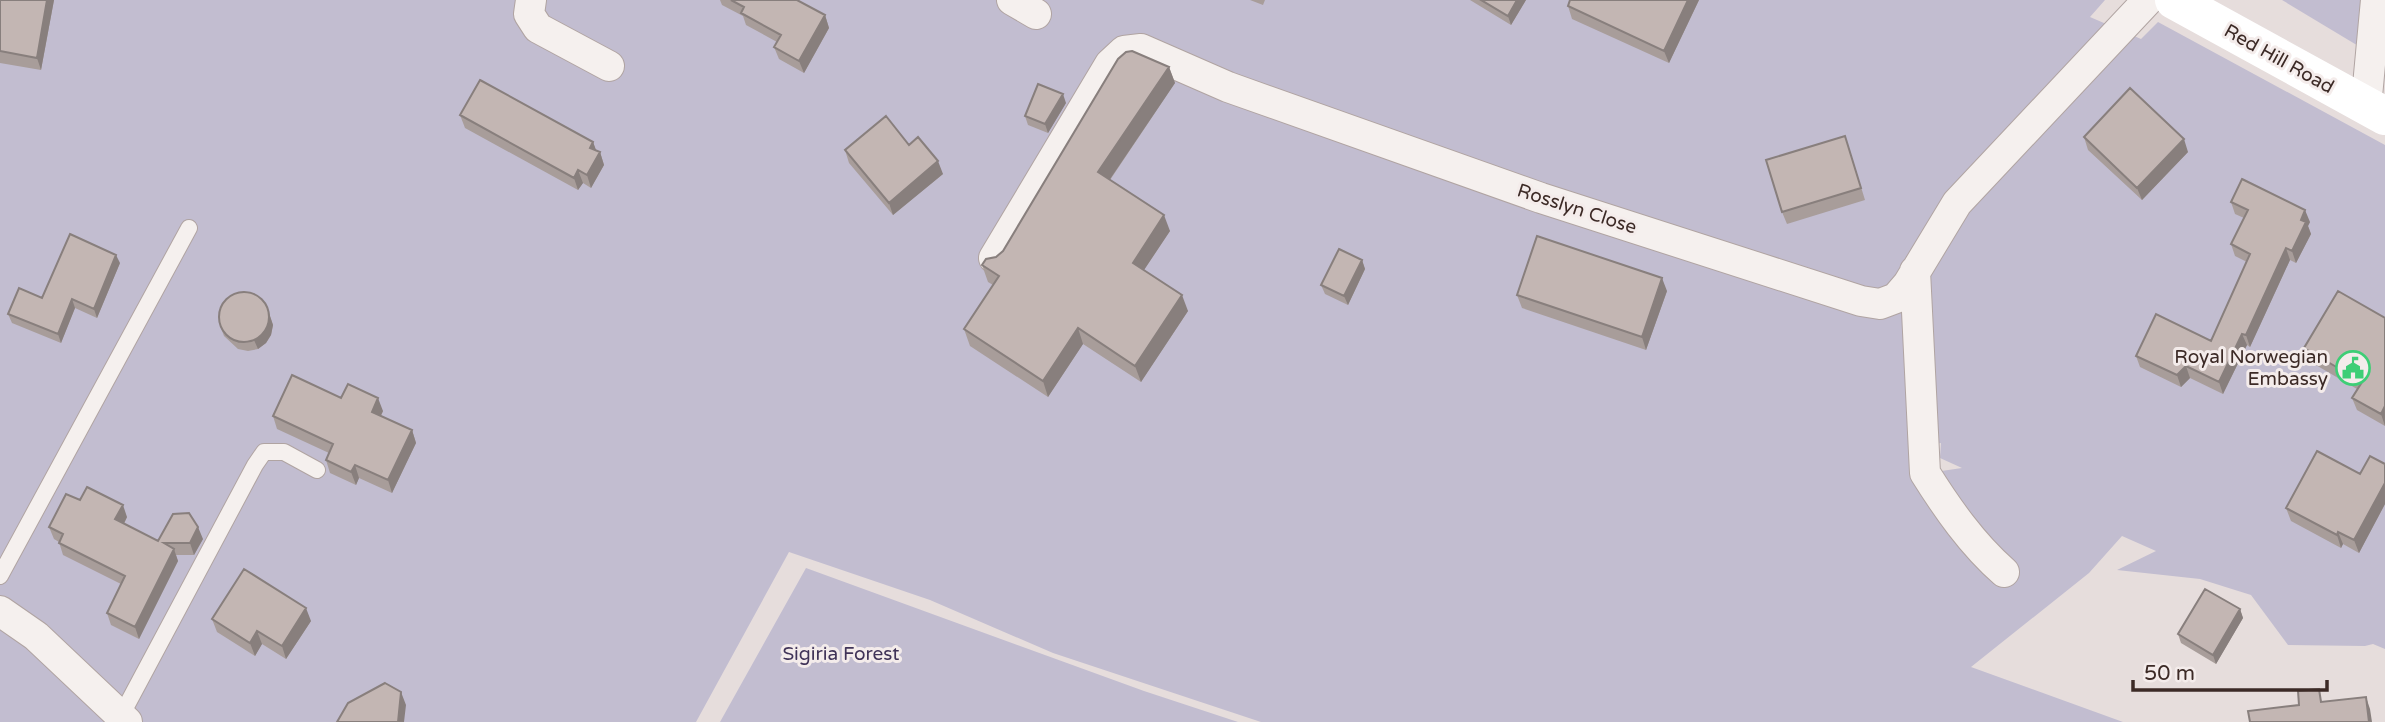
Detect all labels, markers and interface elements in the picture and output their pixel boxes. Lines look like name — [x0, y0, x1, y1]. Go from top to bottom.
street label: Red Hill Road — [2220, 20, 2338, 98]
street label: Rosslyn Close — [1515, 179, 1639, 239]
place label: Royal Norwegian Embassy — [2174, 346, 2328, 390]
public building icon: Royal Norwegian Embassy — [2334, 349, 2372, 387]
park label: Sigiria Forest — [782, 643, 900, 665]
scale bar — [2133, 648, 2327, 692]
text: 50 m — [2144, 661, 2195, 686]

